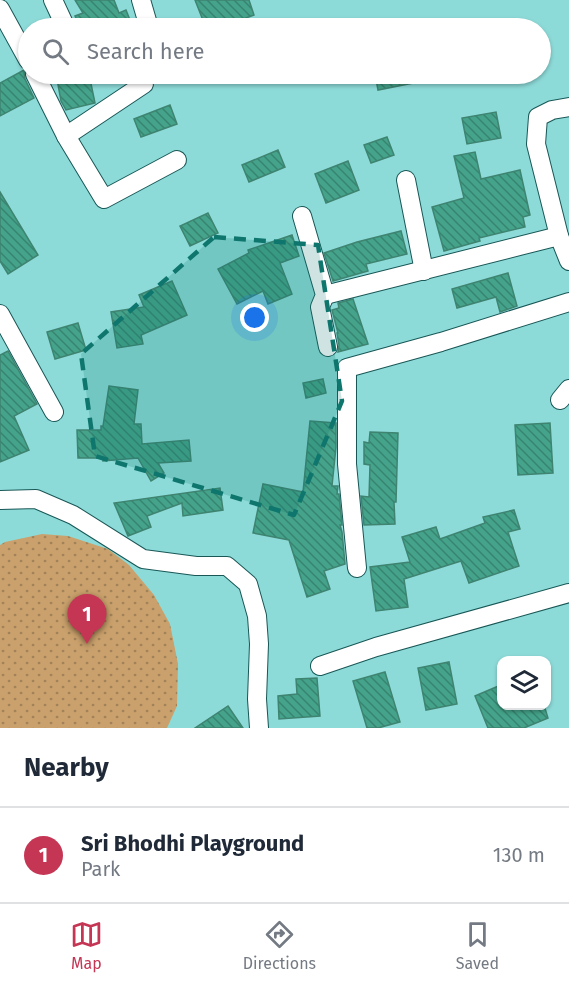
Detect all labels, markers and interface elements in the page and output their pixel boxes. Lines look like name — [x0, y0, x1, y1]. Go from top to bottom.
search box — [18, 18, 551, 84]
icon: search — [39, 35, 72, 68]
text: Search here — [87, 38, 205, 65]
your location — [240, 303, 269, 332]
pin: 1 — [68, 594, 106, 644]
map controls — [497, 656, 551, 710]
button: layers — [497, 656, 551, 710]
text: Nearby — [24, 752, 109, 783]
text: Sri Bhodhi Playground — [81, 830, 304, 857]
text: 1 — [39, 843, 48, 867]
text: 130 m — [493, 843, 545, 867]
text: Park — [81, 857, 120, 881]
tab: Map — [70, 918, 103, 973]
tab: Directions — [243, 918, 316, 973]
tab: Saved — [456, 918, 499, 973]

